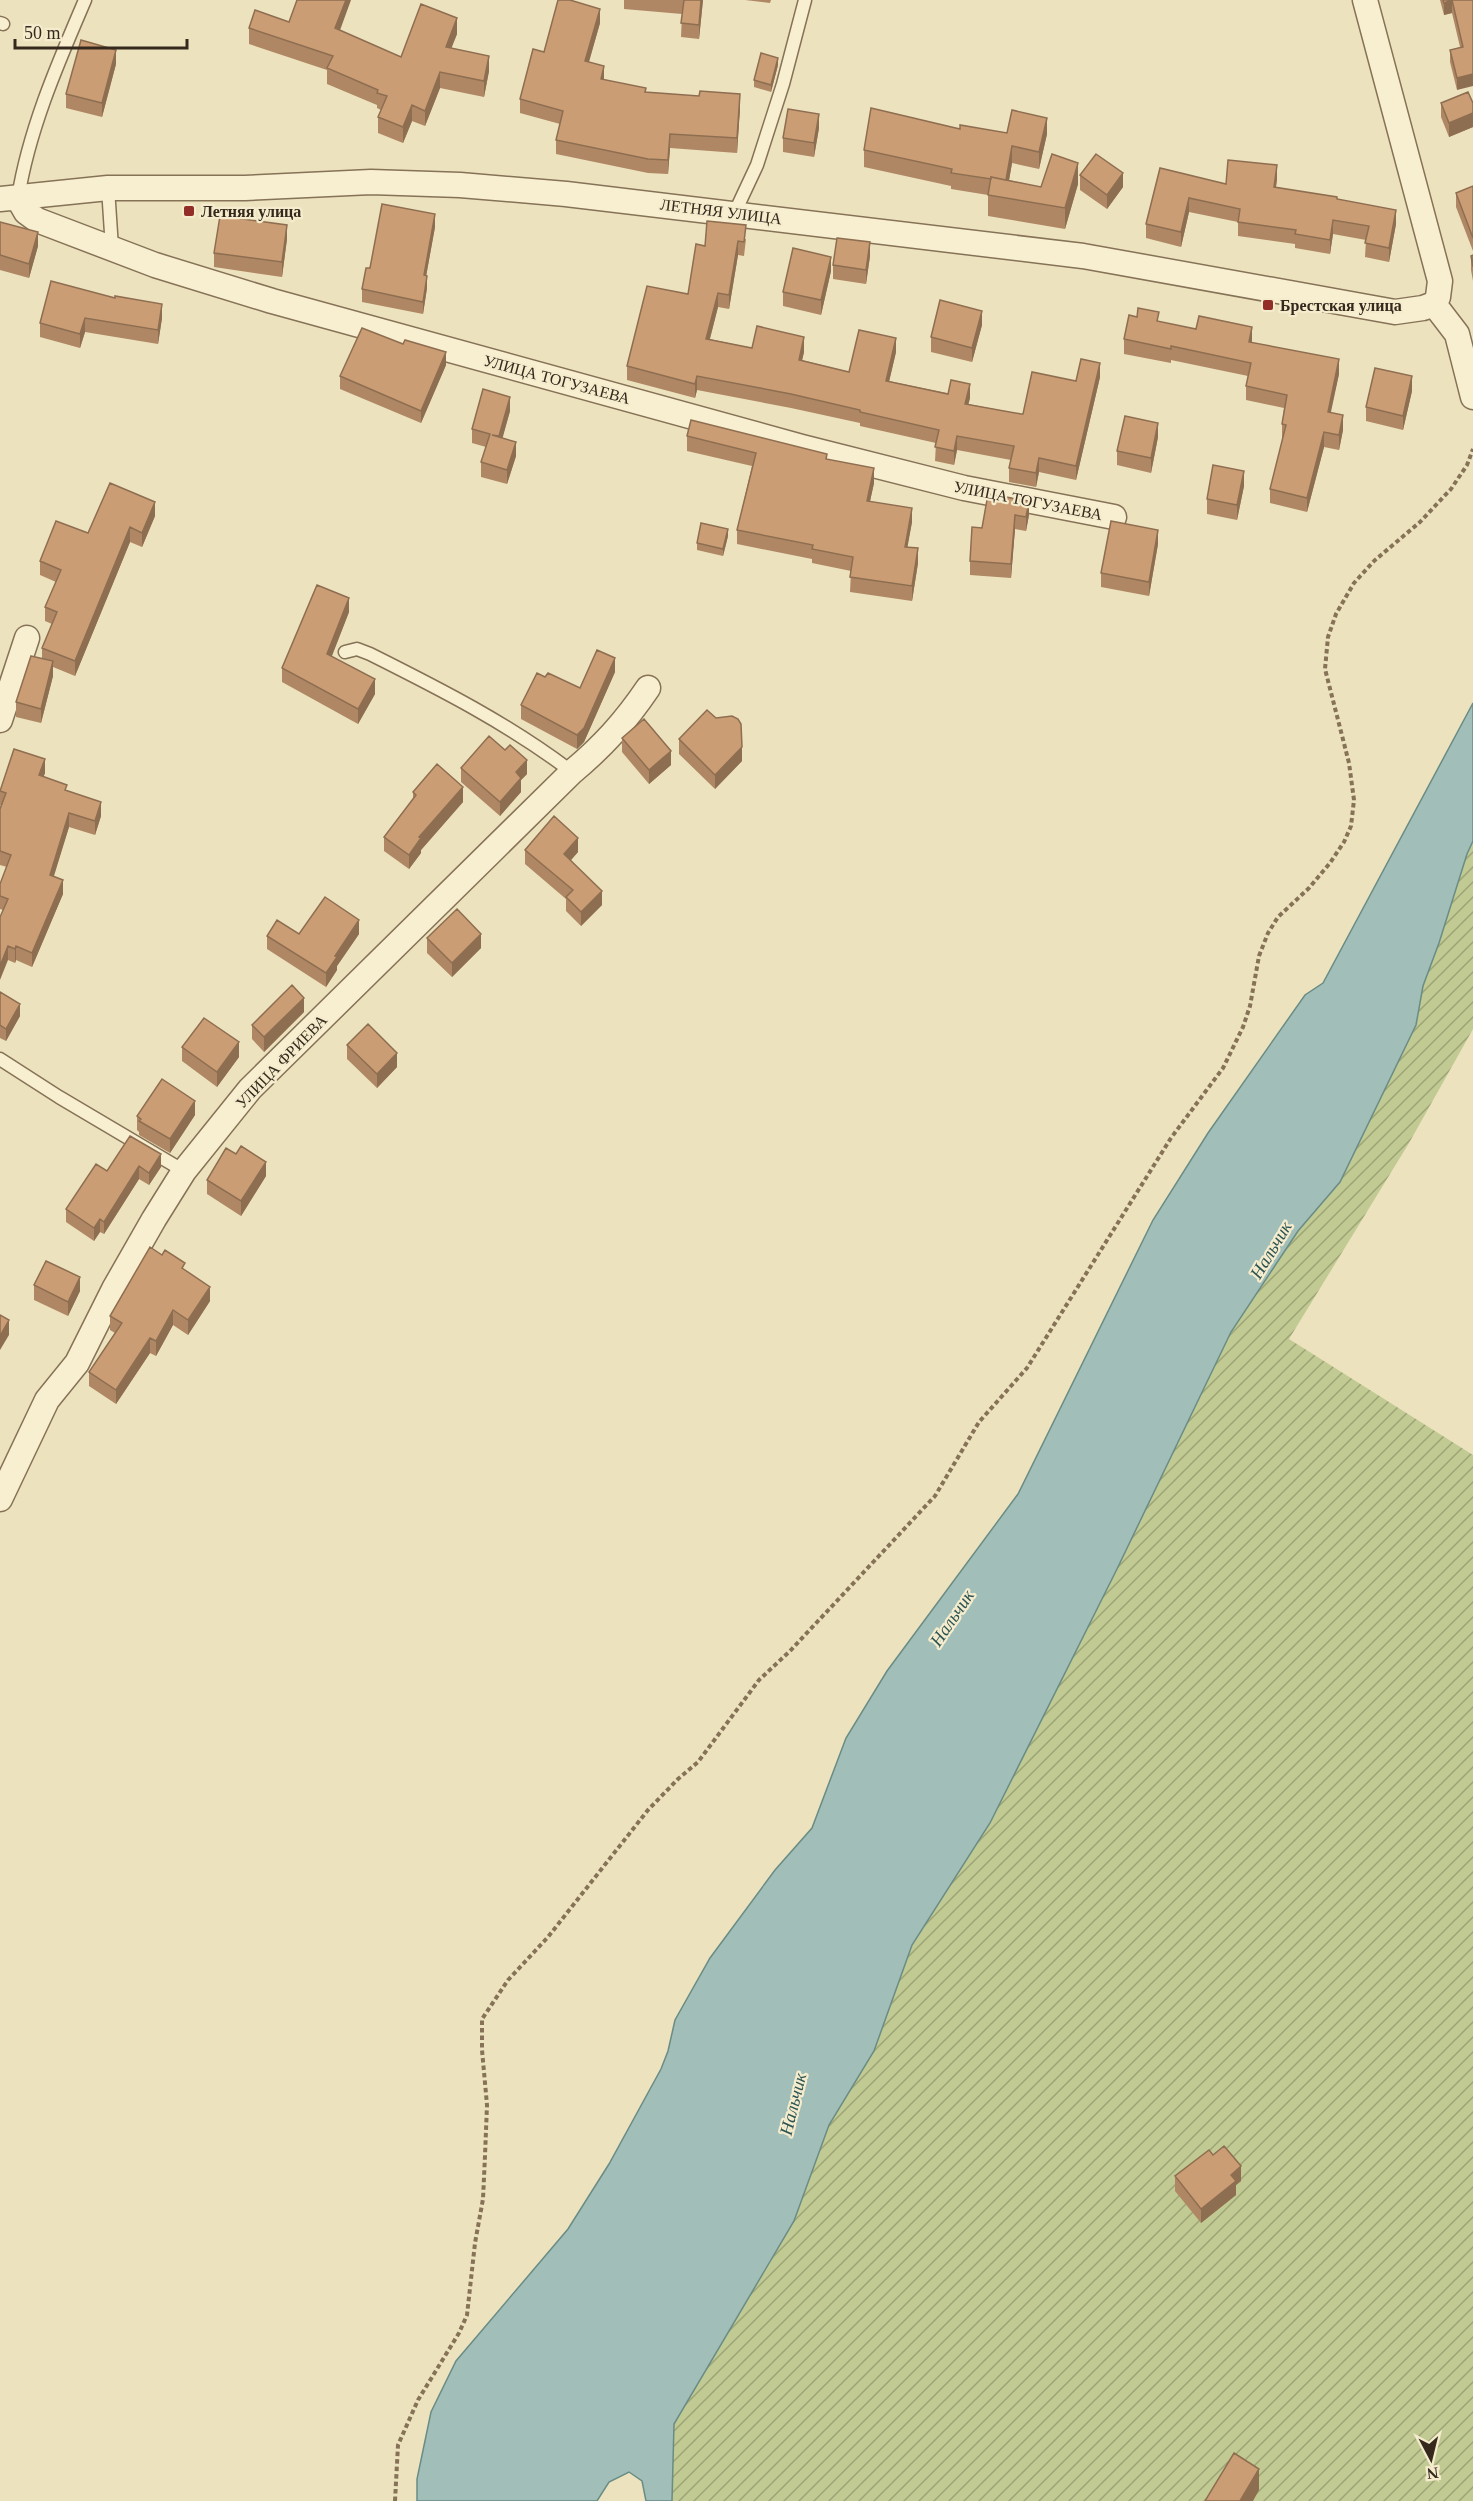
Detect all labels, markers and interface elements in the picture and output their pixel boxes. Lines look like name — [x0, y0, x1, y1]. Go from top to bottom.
scale bar — [15, 12, 188, 50]
text: 50 m — [24, 23, 61, 43]
street label: ЛЕТНЯЯ УЛИЦА — [659, 196, 783, 228]
place label: Летняя улица — [201, 203, 301, 221]
marker: Летняя улица — [182, 204, 196, 218]
place label: Брестская улица — [1280, 297, 1402, 315]
marker: Брестская улица — [1261, 298, 1275, 312]
street label: УЛИЦА ТОГУЗАЕВА — [481, 352, 632, 408]
street label: УЛИЦА ТОГУЗАЕВА — [952, 478, 1104, 524]
street label: УЛИЦА ФРИЕВА — [232, 1011, 331, 1112]
water label: Нальчик — [1246, 1217, 1296, 1283]
water label: Нальчик — [925, 1586, 978, 1651]
water label: Нальчик — [775, 2070, 811, 2138]
north arrow — [1401, 2429, 1461, 2489]
text: N — [1426, 2464, 1440, 2483]

